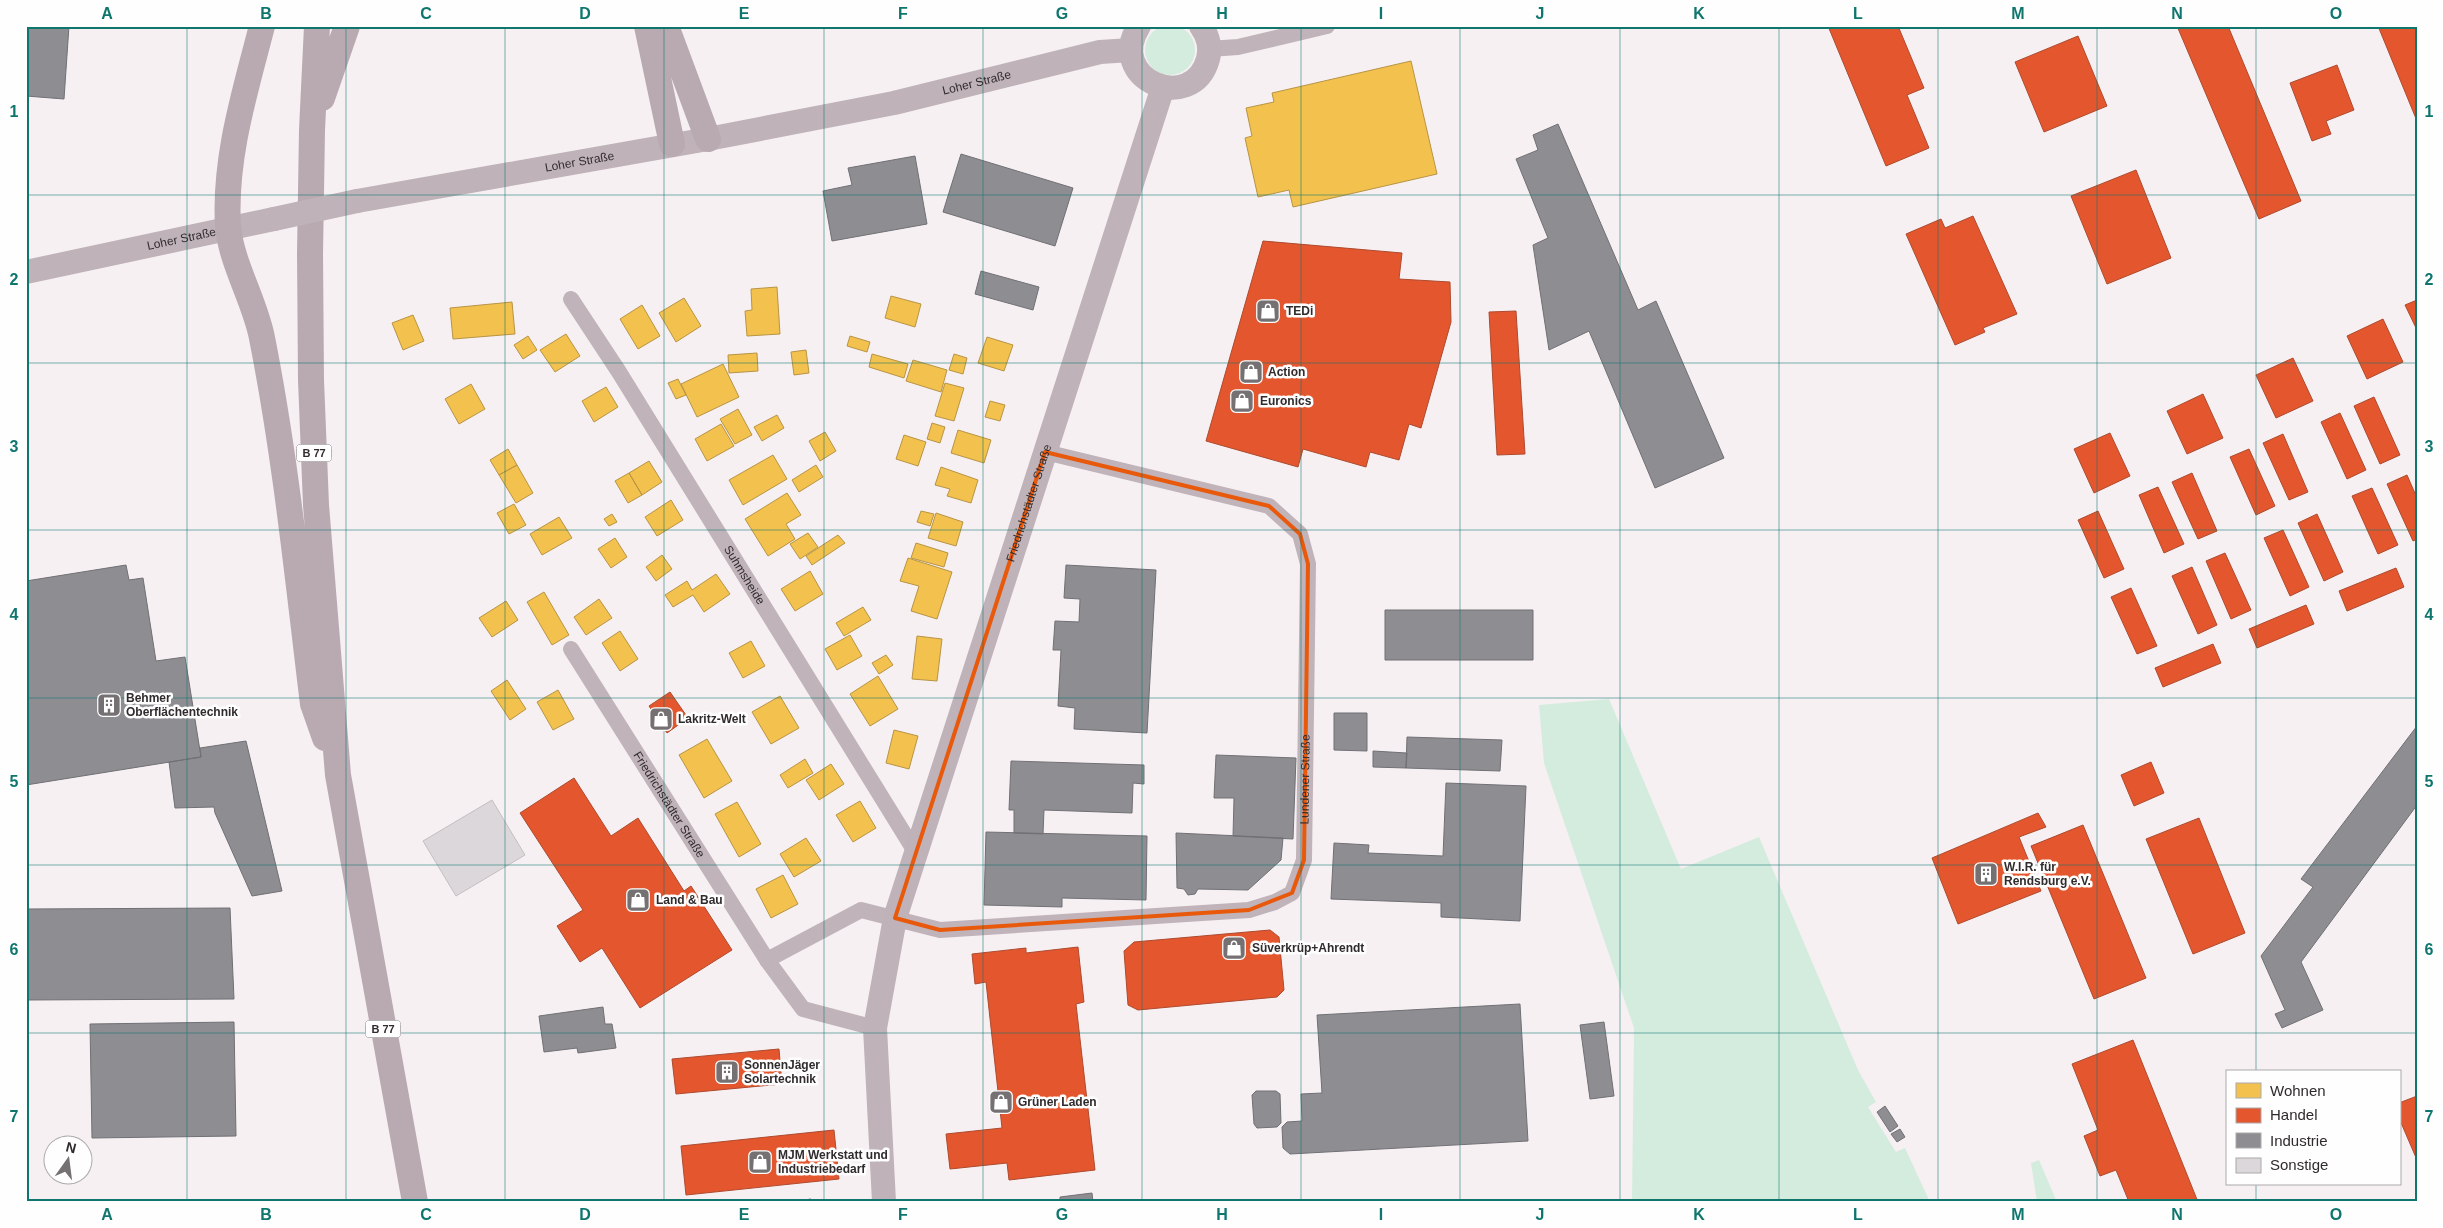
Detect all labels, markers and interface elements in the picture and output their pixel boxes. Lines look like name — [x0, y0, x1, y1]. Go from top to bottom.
text: A — [101, 5, 113, 22]
text: B — [260, 5, 272, 22]
text: C — [420, 5, 432, 22]
text: D — [579, 5, 591, 22]
text: E — [739, 5, 750, 22]
text: F — [898, 5, 908, 22]
text: G — [1056, 5, 1068, 22]
text: H — [1216, 5, 1228, 22]
text: I — [1379, 5, 1383, 22]
text: J — [1536, 5, 1544, 22]
text: K — [1693, 5, 1705, 22]
text: L — [1853, 5, 1863, 22]
text: M — [2011, 5, 2025, 22]
text: N — [2171, 5, 2183, 22]
text: O — [2330, 5, 2342, 22]
street label: Loher Straße — [941, 67, 1013, 98]
text: 1 — [10, 103, 19, 120]
text: 1 — [2425, 103, 2434, 120]
street label: Loher Straße — [544, 149, 616, 175]
street label: Loher Straße — [146, 225, 218, 253]
text: 2 — [10, 271, 19, 288]
text: 2 — [2425, 271, 2434, 288]
shop icon: TEDi — [1255, 298, 1281, 324]
place label: TEDi — [1286, 304, 1313, 318]
shop icon: Action — [1238, 359, 1264, 385]
place label: Action — [1268, 365, 1305, 379]
shop icon: Euronics — [1229, 388, 1255, 414]
place label: Euronics — [1260, 394, 1312, 408]
text: 3 — [10, 438, 19, 455]
text: 3 — [2425, 438, 2434, 455]
street label: Friedrichstädter Straße — [1003, 442, 1054, 564]
road number: B 77 — [296, 444, 332, 462]
street label: Suhmsheide — [721, 543, 768, 607]
text: 4 — [10, 606, 19, 623]
text: 4 — [2425, 606, 2434, 623]
place label: Behmer Oberflächentechnik — [126, 691, 238, 719]
building icon: Behmer Oberflächentechnik — [96, 692, 122, 718]
shop icon: Lakritz-Welt — [648, 706, 674, 732]
place label: Lakritz-Welt — [678, 712, 746, 726]
street label: Lundener Straße — [1297, 734, 1313, 825]
street label: Friedrichstädter Straße — [630, 749, 708, 861]
text: 5 — [10, 773, 19, 790]
text: 5 — [2425, 773, 2434, 790]
place label: W.I.R. für Rendsburg e.V. — [2004, 860, 2091, 888]
building icon: W.I.R. für Rendsburg e.V. — [1973, 861, 1999, 887]
shop icon: Land & Bau — [625, 887, 651, 913]
place label: Land & Bau — [656, 893, 723, 907]
shop icon: Süverkrüp+Ahrendt — [1221, 935, 1247, 961]
text: 6 — [10, 941, 19, 958]
place label: Süverkrüp+Ahrendt — [1252, 941, 1364, 955]
text: 6 — [2425, 941, 2434, 958]
road number: B 77 — [366, 1021, 400, 1038]
place label: SonnenJäger Solartechnik — [744, 1058, 820, 1086]
building icon: SonnenJäger Solartechnik — [714, 1059, 740, 1085]
legend — [2226, 1070, 2400, 1186]
text: Wohnen — [2270, 1082, 2326, 1099]
shop icon: Grüner Laden — [988, 1089, 1014, 1115]
place label: Grüner Laden — [1018, 1095, 1097, 1109]
text: Handel — [2270, 1106, 2318, 1123]
text: 7 — [10, 1108, 19, 1125]
text: 7 — [2425, 1108, 2434, 1125]
text: Industrie — [2270, 1132, 2328, 1149]
north arrow — [42, 1136, 92, 1186]
text: N — [64, 1138, 78, 1156]
place label: MJM Werkstatt und Industriebedarf — [778, 1148, 888, 1176]
shop icon: MJM Werkstatt und Industriebedarf — [747, 1149, 773, 1175]
text: Sonstige — [2270, 1156, 2328, 1173]
text: A — [101, 1206, 113, 1223]
text: B — [260, 1206, 272, 1223]
text: C — [420, 1206, 432, 1223]
text: D — [579, 1206, 591, 1223]
text: E — [739, 1206, 750, 1223]
text: F — [898, 1206, 908, 1223]
text: G — [1056, 1206, 1068, 1223]
text: H — [1216, 1206, 1228, 1223]
text: I — [1379, 1206, 1383, 1223]
text: J — [1536, 1206, 1544, 1223]
text: K — [1693, 1206, 1705, 1223]
text: L — [1853, 1206, 1863, 1223]
text: M — [2011, 1206, 2025, 1223]
text: N — [2171, 1206, 2183, 1223]
text: O — [2330, 1206, 2342, 1223]

